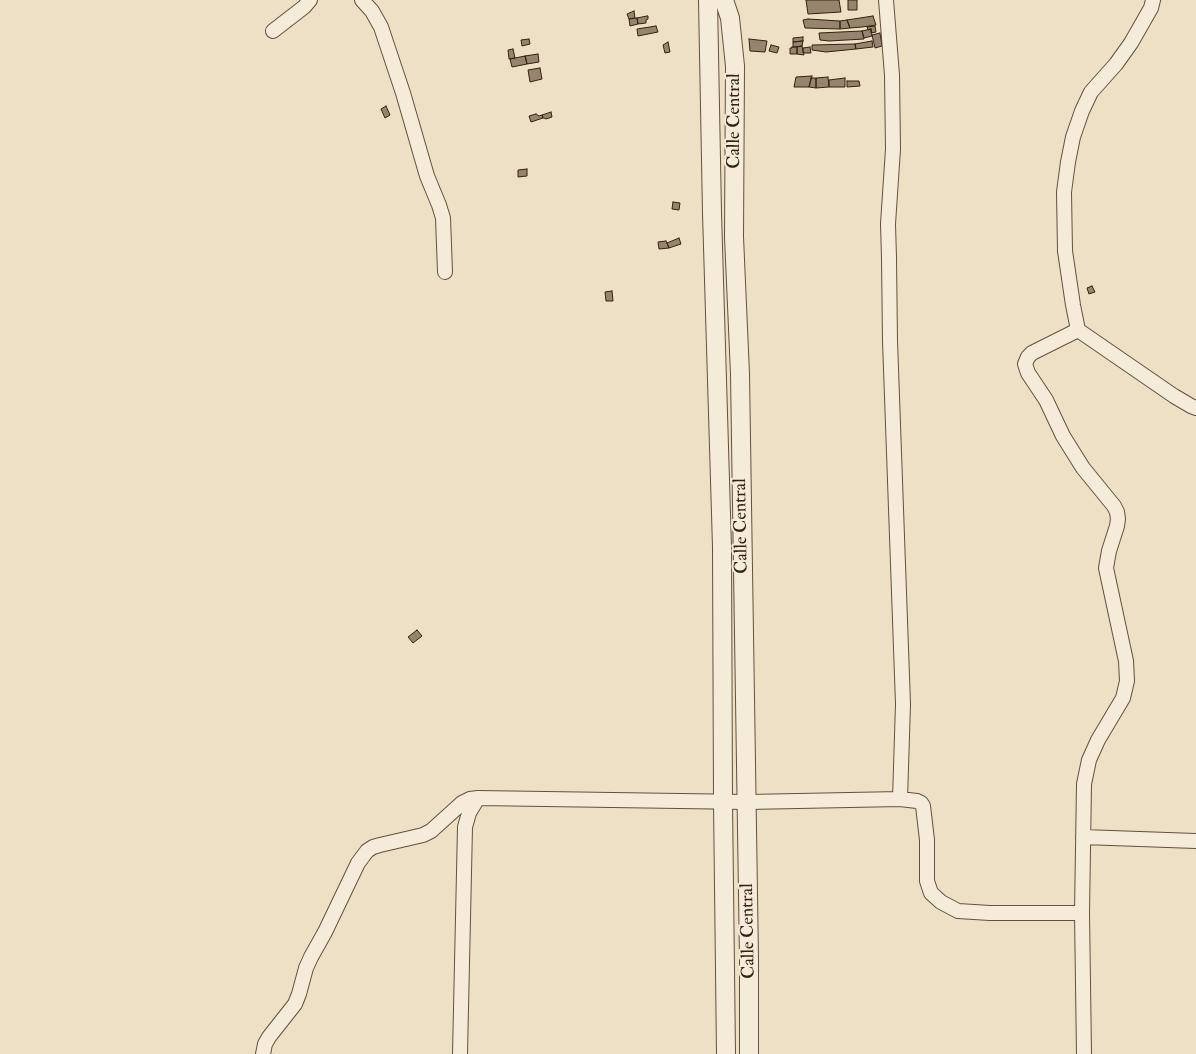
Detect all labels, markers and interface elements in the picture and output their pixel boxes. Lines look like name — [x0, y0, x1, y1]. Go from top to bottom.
street label: Calle Central — [724, 73, 746, 169]
street label: Calle Central — [730, 478, 754, 574]
street label: Calle Central — [737, 883, 761, 979]

